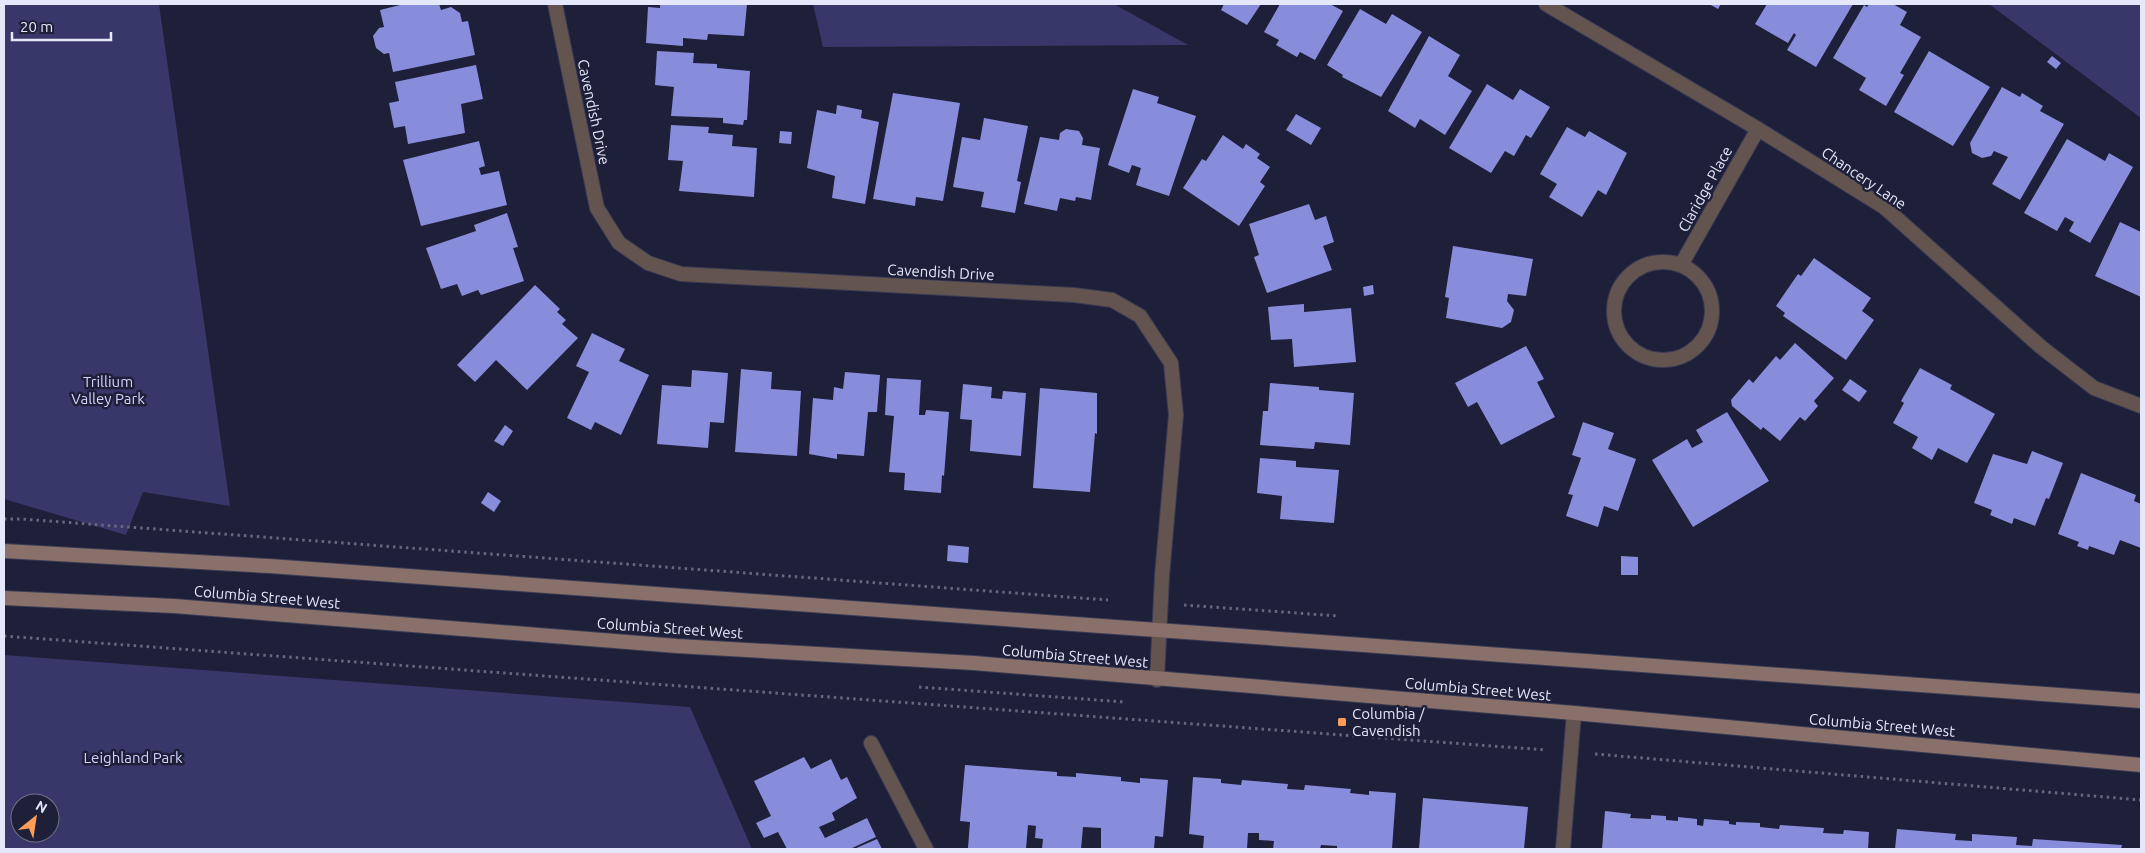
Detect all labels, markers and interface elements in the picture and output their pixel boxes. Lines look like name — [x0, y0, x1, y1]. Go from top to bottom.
scale bar — [12, 10, 111, 42]
text: 20 m — [20, 18, 53, 35]
street label: Cavendish Drive — [575, 58, 613, 166]
street label: Claridge Place — [1674, 143, 1736, 235]
street label: Chancery Lane — [1819, 144, 1909, 212]
street label: Cavendish Drive — [887, 261, 995, 283]
park label: Trillium Valley Park — [71, 373, 145, 407]
street label: Columbia Street West — [193, 582, 341, 612]
street label: Columbia Street West — [596, 614, 744, 642]
street label: Columbia Street West — [1001, 641, 1149, 671]
street label: Columbia Street West — [1404, 674, 1552, 704]
place label: Columbia / Cavendish — [1352, 705, 1425, 739]
street label: Columbia Street West — [1808, 710, 1956, 740]
marker: Columbia / Cavendish — [1336, 716, 1348, 728]
park label: Leighland Park — [83, 749, 183, 766]
north arrow — [10, 793, 60, 843]
text: N — [33, 797, 50, 816]

